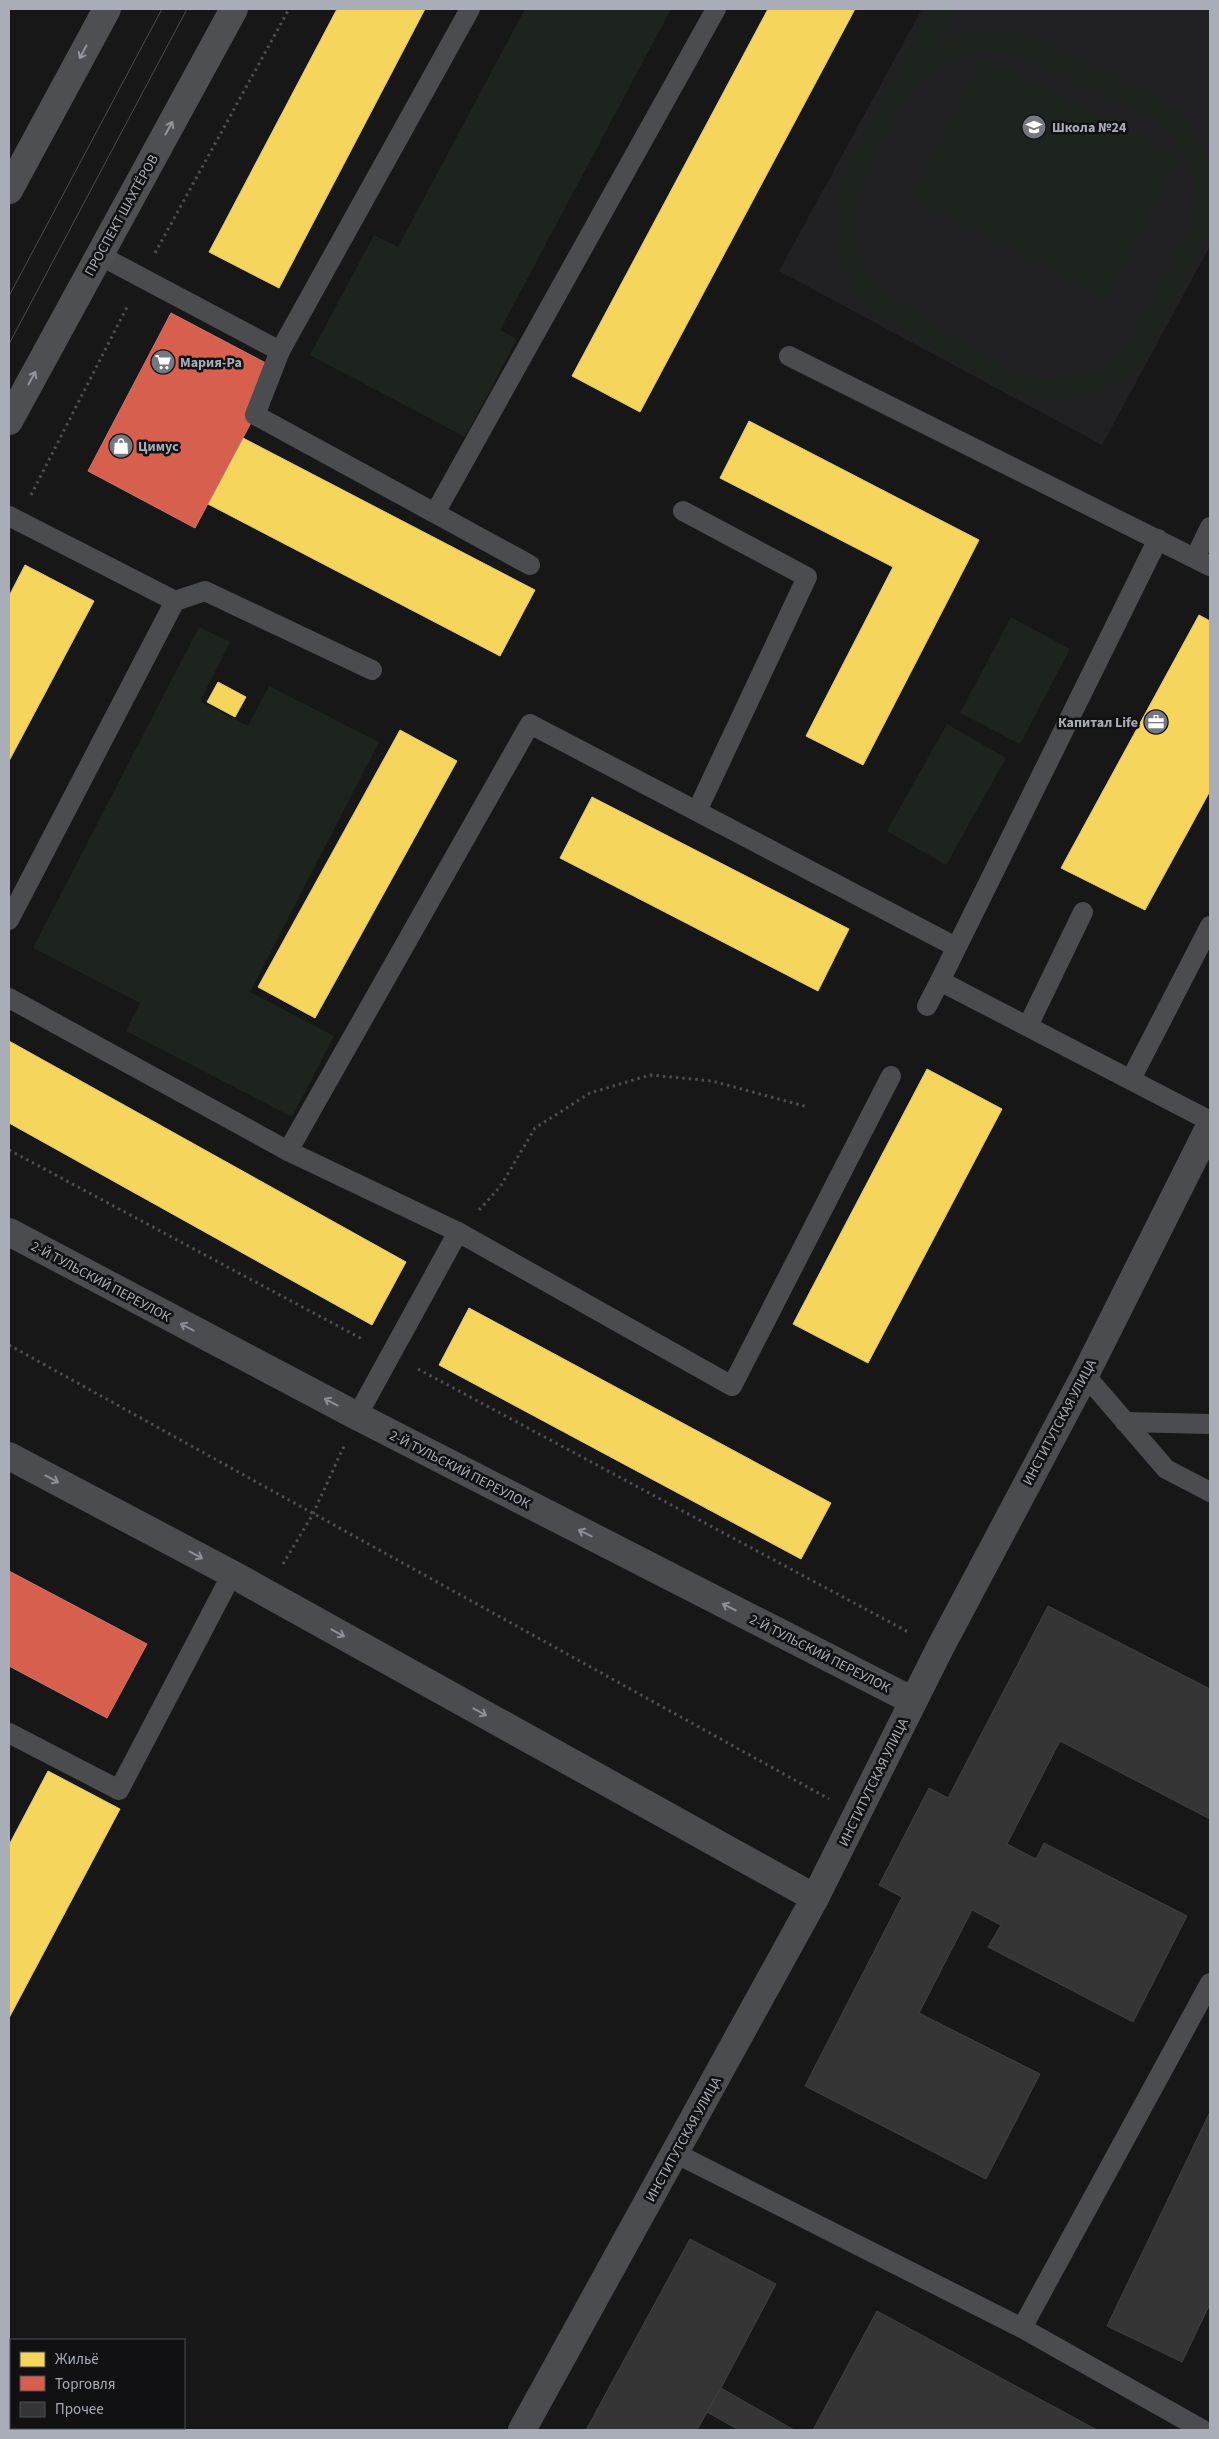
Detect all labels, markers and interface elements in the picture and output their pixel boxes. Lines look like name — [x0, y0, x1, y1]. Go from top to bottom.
one-way arrow — [78, 44, 88, 58]
school or university icon: Школа №24 — [1021, 114, 1047, 140]
place label: Школа №24 — [1052, 118, 1127, 138]
one-way arrow — [164, 121, 174, 136]
street label: ПРОСПЕКТ ШАХТЁРОВ — [80, 151, 164, 280]
supermarket icon: Мария-Ра — [150, 349, 176, 375]
place label: Мария-Ра — [180, 353, 242, 373]
one-way arrow — [28, 371, 37, 386]
shop icon: Цимус — [108, 433, 134, 459]
place label: Цимус — [138, 437, 179, 457]
office icon: Капитал Life — [1143, 709, 1169, 735]
place label: Капитал Life — [1058, 713, 1138, 733]
street label: 2-Й ТУЛЬСКИЙ ПЕРЕУЛОК — [27, 1237, 175, 1328]
one-way arrow — [181, 1321, 195, 1331]
street label: ИНСТИТУТСКАЯ УЛИЦА — [1018, 1356, 1102, 1489]
one-way arrow — [324, 1397, 339, 1407]
street label: 2-Й ТУЛЬСКИЙ ПЕРЕУЛОК — [386, 1426, 534, 1515]
one-way arrow — [44, 1475, 59, 1484]
one-way arrow — [577, 1528, 592, 1538]
one-way arrow — [188, 1550, 203, 1560]
one-way arrow — [722, 1602, 737, 1611]
street label: 2-Й ТУЛЬСКИЙ ПЕРЕУЛОК — [746, 1610, 894, 1699]
one-way arrow — [330, 1629, 345, 1638]
one-way arrow — [472, 1708, 487, 1717]
street label: ИНСТИТУТСКАЯ УЛИЦА — [834, 1715, 914, 1850]
street label: ИНСТИТУТСКАЯ УЛИЦА — [641, 2073, 727, 2206]
legend — [10, 2339, 185, 2429]
text: Жильё — [55, 2349, 99, 2370]
text: Торговля — [55, 2374, 115, 2395]
text: Прочее — [55, 2399, 104, 2420]

